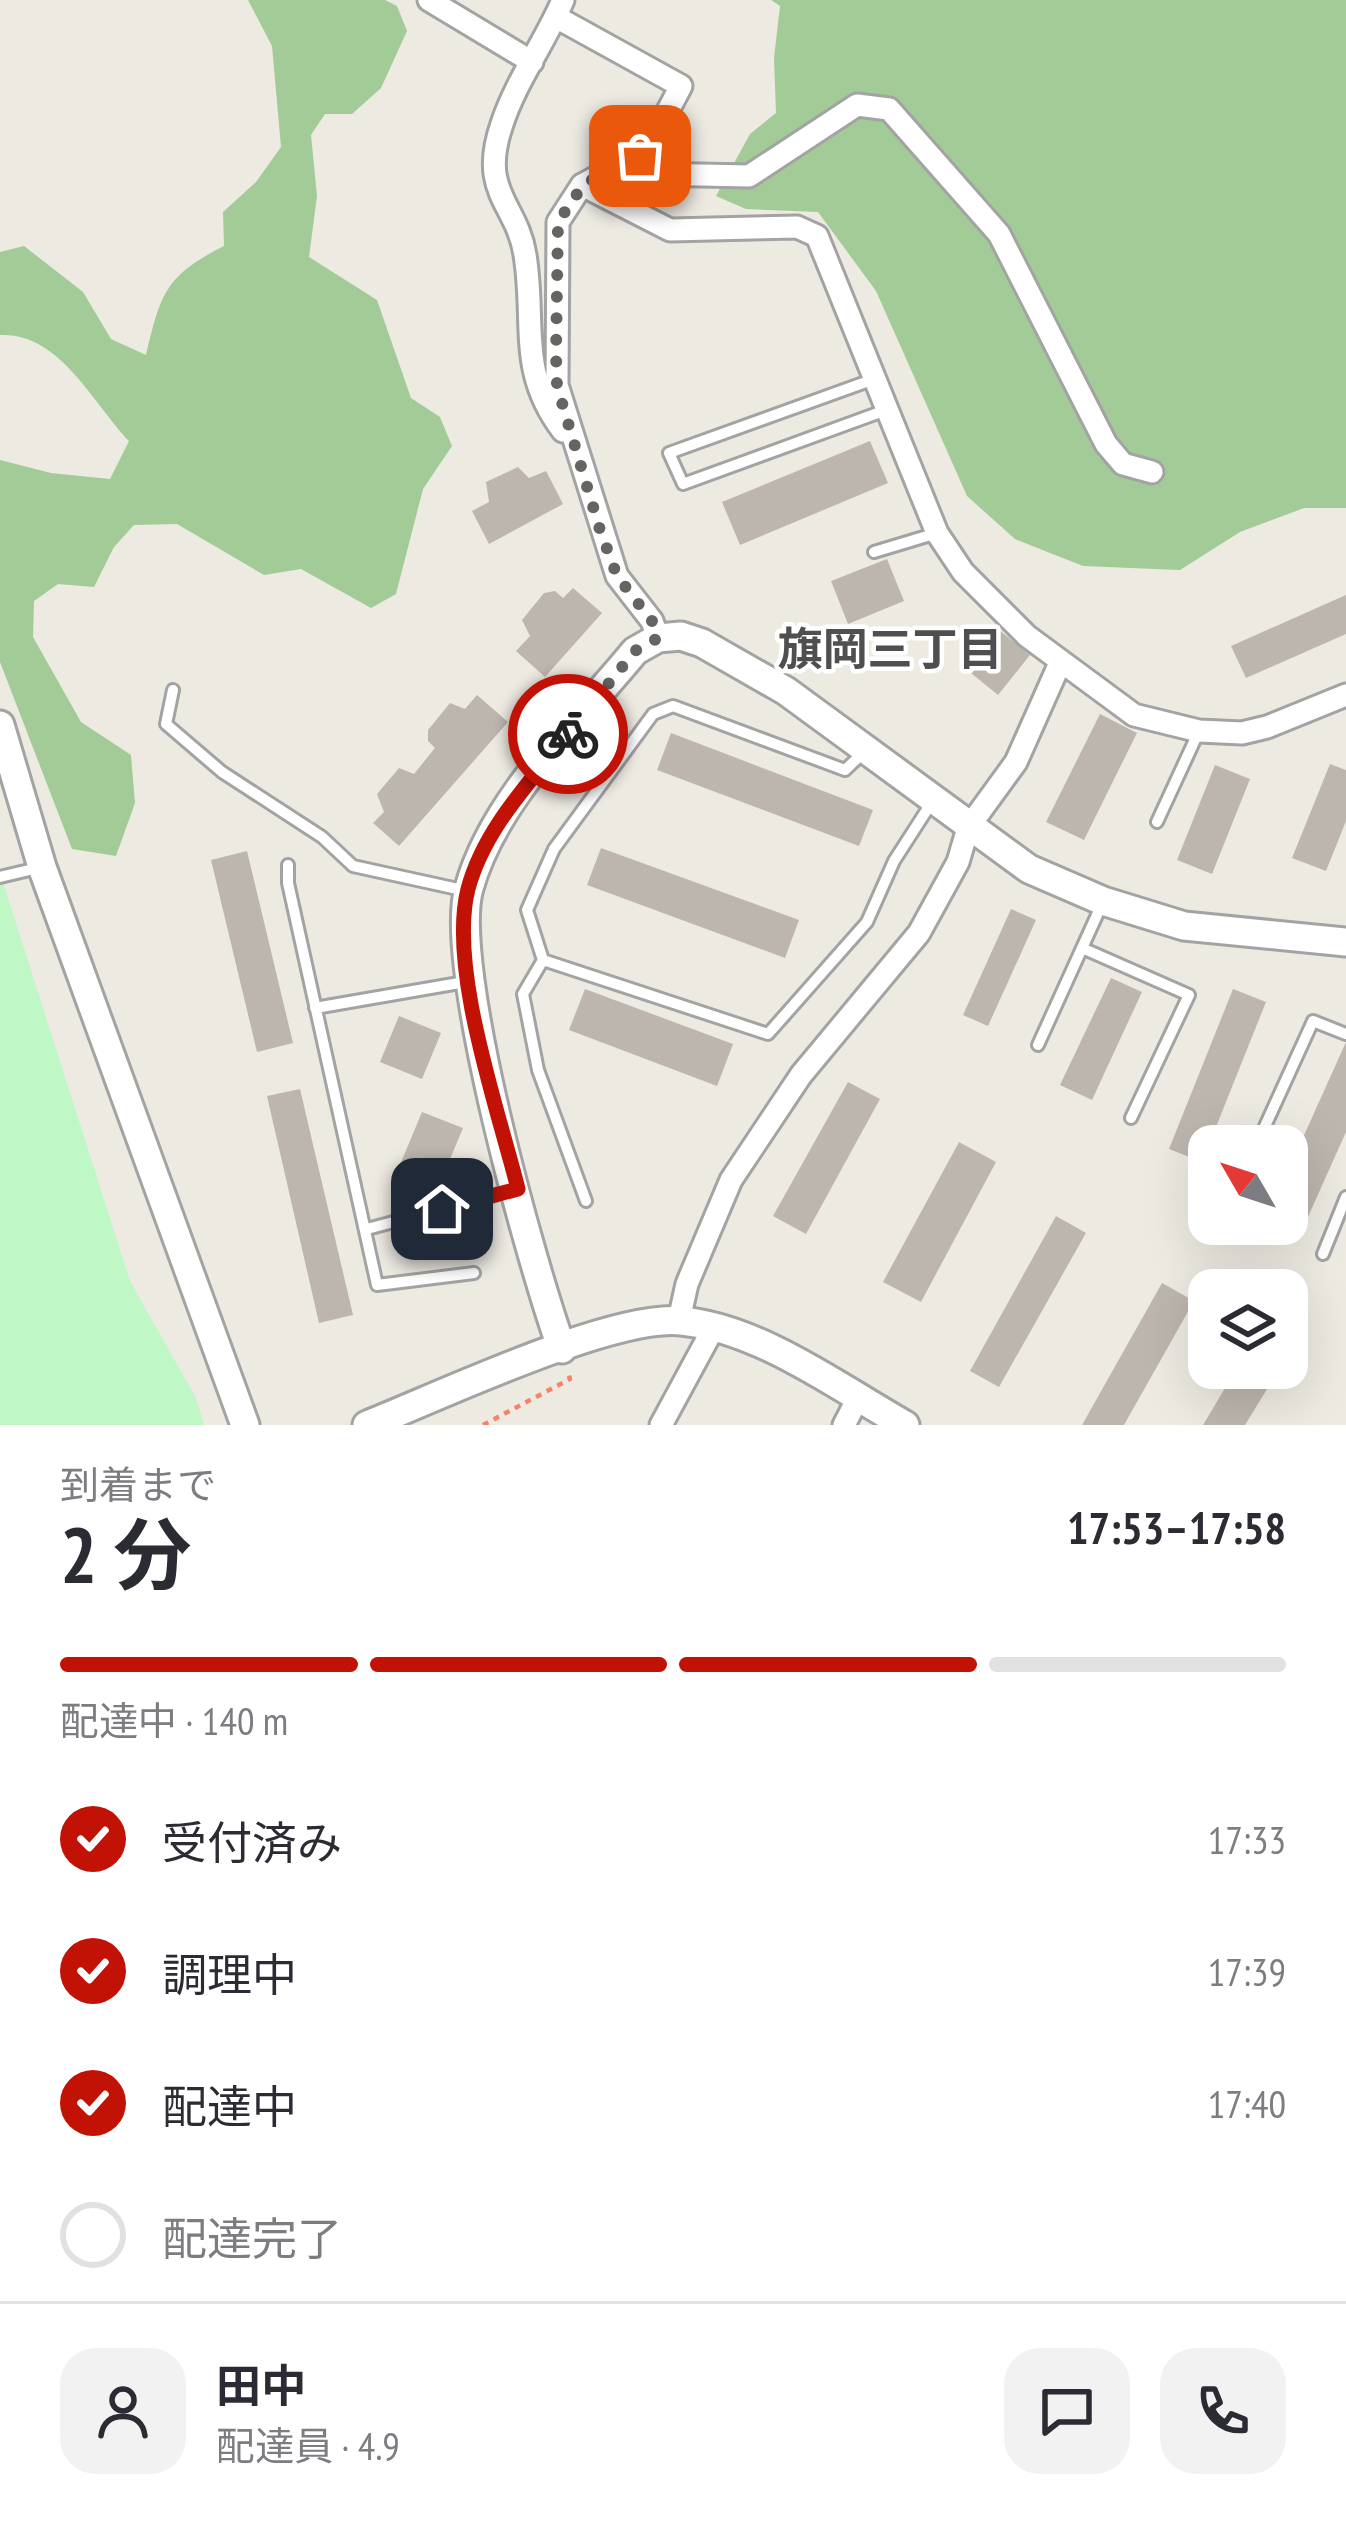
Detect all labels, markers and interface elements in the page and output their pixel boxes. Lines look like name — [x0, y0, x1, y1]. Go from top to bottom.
pin — [589, 105, 691, 207]
icon: bag — [607, 123, 673, 189]
district label: 旗岡三丁目 — [777, 619, 1003, 677]
courier — [508, 674, 628, 794]
icon: bike — [535, 701, 601, 767]
north arrow — [1188, 1125, 1308, 1245]
map controls — [1188, 1125, 1308, 1389]
pin — [391, 1158, 493, 1260]
icon: home — [409, 1176, 475, 1242]
button: layers — [1188, 1269, 1308, 1389]
text: 到着まで — [60, 1459, 216, 1510]
text: 17:53–17:58 — [1067, 1498, 1286, 1556]
text: 2 分 — [60, 1504, 191, 1605]
text: 配達中 · 140 m — [60, 1695, 288, 1746]
icon: check — [60, 1806, 126, 1872]
text: 受付済み — [162, 1813, 342, 1871]
text: 17:33 — [1208, 1814, 1286, 1865]
icon: check — [60, 1938, 126, 2004]
text: 調理中 — [162, 1945, 297, 2003]
text: 17:39 — [1208, 1946, 1286, 1997]
icon: check — [60, 2070, 126, 2136]
text: 配達中 — [162, 2077, 297, 2135]
text: 17:40 — [1208, 2078, 1286, 2129]
text: 配達完了 — [162, 2209, 342, 2267]
button: person — [60, 2348, 186, 2474]
button: chat — [1004, 2348, 1130, 2474]
button: phone — [1160, 2348, 1286, 2474]
text: 田中 — [216, 2356, 306, 2414]
text: 配達員 · 4.9 — [216, 2420, 400, 2471]

